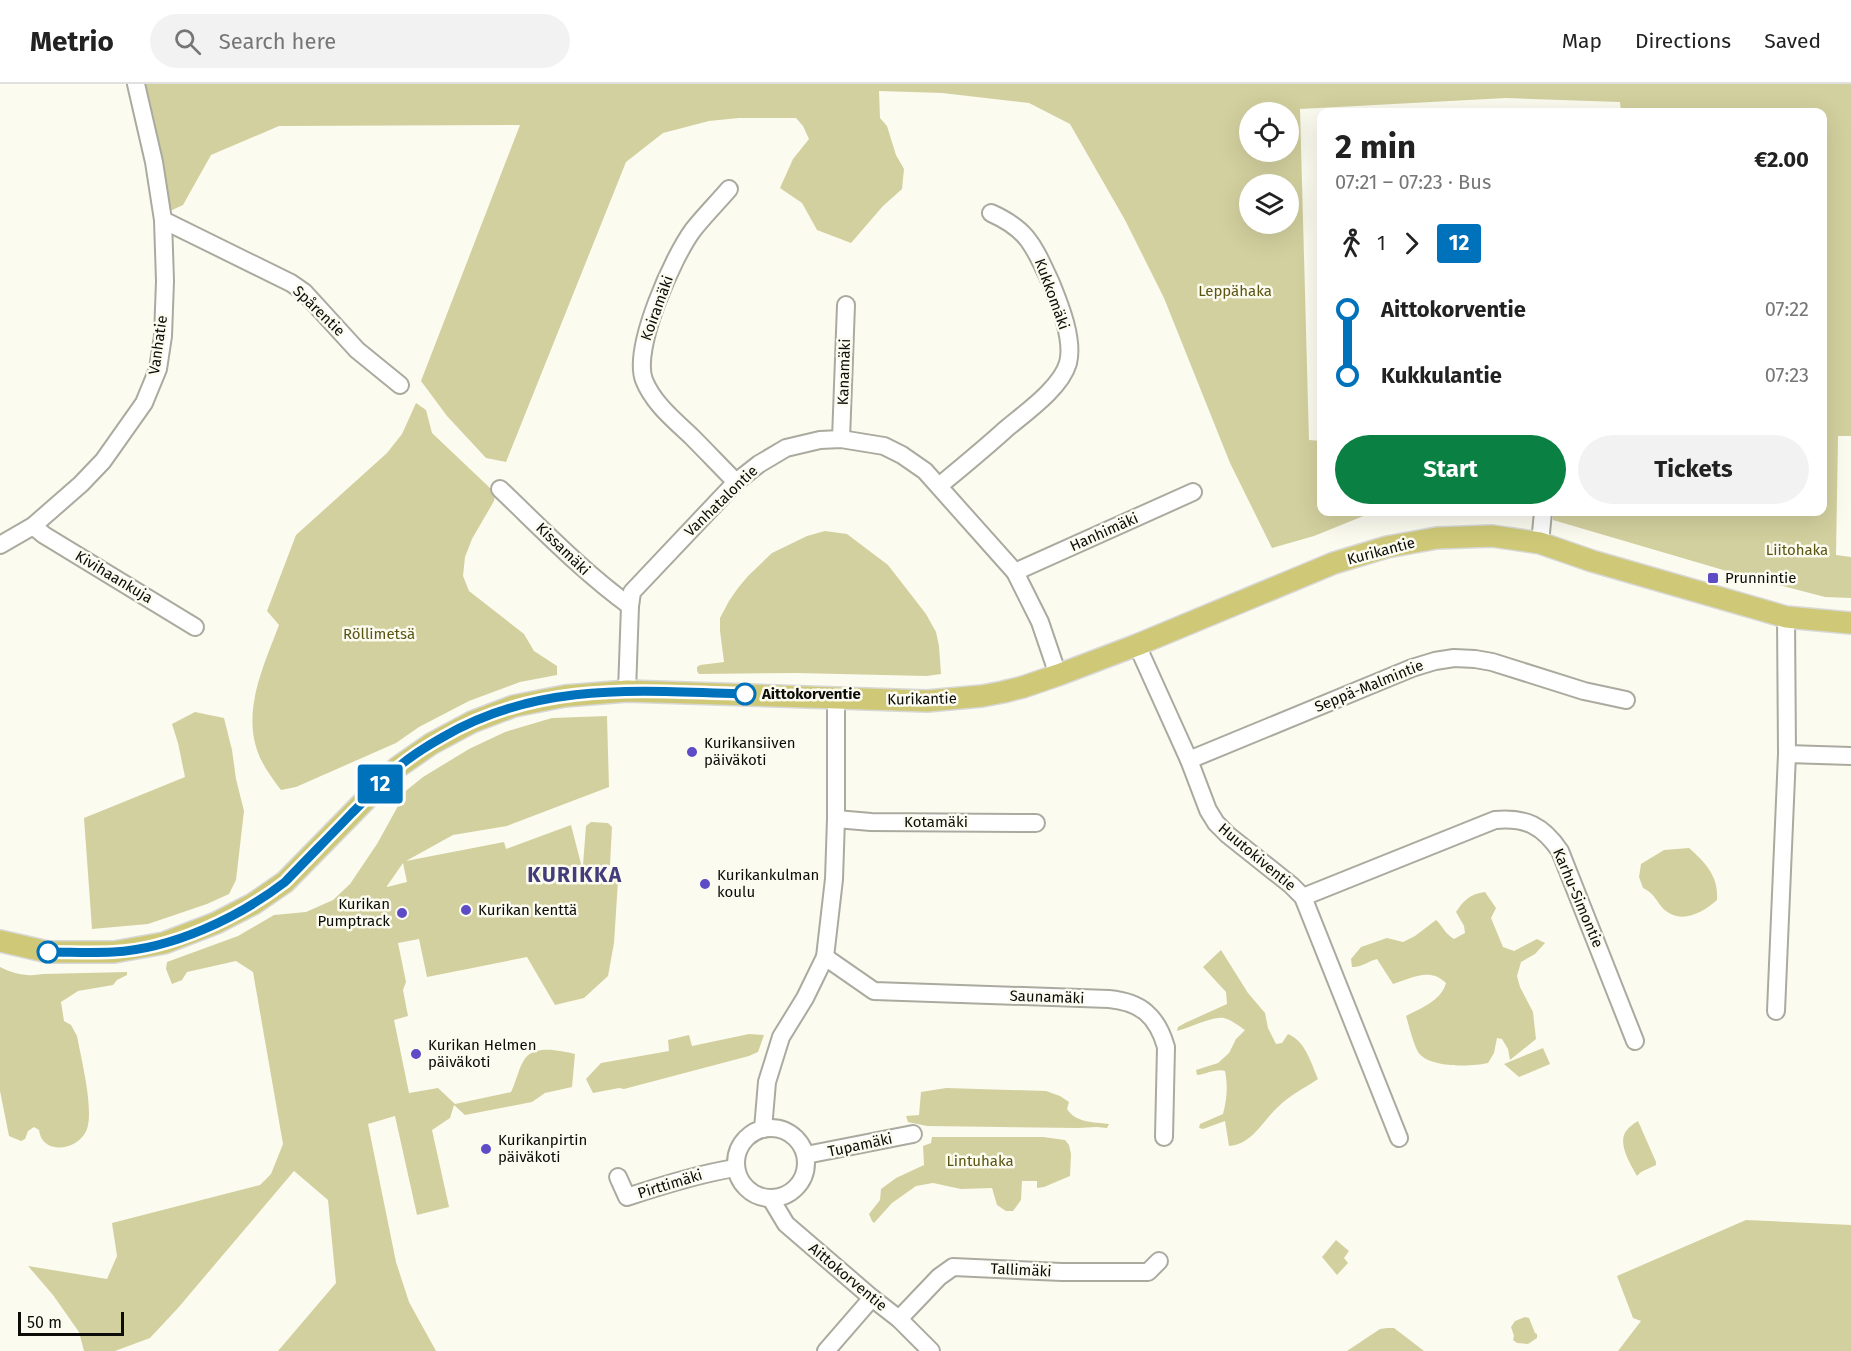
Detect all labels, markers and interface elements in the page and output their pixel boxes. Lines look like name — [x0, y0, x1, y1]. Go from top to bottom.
search box — [150, 14, 570, 68]
text: Metrio — [30, 25, 114, 58]
icon: search — [171, 25, 204, 58]
text: Search here — [219, 28, 336, 55]
text: Map — [1562, 28, 1602, 54]
text: Directions — [1635, 28, 1731, 54]
text: Saved — [1764, 28, 1821, 54]
map controls — [1239, 102, 1299, 234]
button: locate — [1239, 102, 1299, 162]
text: 2 min — [1335, 127, 1416, 167]
text: €2.00 — [1754, 146, 1809, 173]
text: 07:21 – 07:23 · Bus — [1335, 170, 1491, 194]
button: layers — [1239, 174, 1299, 234]
icon: walk — [1335, 227, 1368, 260]
icon: forward — [1395, 227, 1428, 260]
text: 12 — [1449, 230, 1469, 256]
text: 1 — [1377, 231, 1386, 255]
street label: Kukkomäki — [1031, 256, 1073, 332]
street label: Koiramäki — [637, 273, 677, 343]
street label: Spårentie — [289, 282, 349, 340]
park label: Leppähaka — [1198, 282, 1272, 300]
text: Aittokorventie — [1381, 296, 1526, 323]
text: 07:22 — [1765, 297, 1809, 321]
street label: Vanhatie — [145, 314, 171, 376]
street label: Kanamäki — [834, 338, 854, 406]
text: Kukkulantie — [1381, 362, 1502, 389]
text: 07:23 — [1765, 363, 1809, 387]
button: Start — [1335, 435, 1566, 504]
button: Tickets — [1578, 435, 1809, 504]
street label: Vanhatalontie — [681, 462, 761, 540]
street label: Hanhimäki — [1067, 509, 1141, 555]
street label: Kissamäki — [532, 519, 594, 579]
street label: Kurikantie — [1345, 533, 1417, 569]
park label: Liitohaka — [1766, 541, 1828, 559]
street label: Kivihaankuja — [72, 547, 156, 607]
place label: Prunnintie — [1725, 569, 1796, 587]
marker: Prunnintie — [1706, 571, 1720, 585]
park label: Röllimetsä — [343, 625, 415, 643]
street label: Seppä-Malmintie — [1312, 656, 1426, 716]
marker: Aittokorventie — [734, 683, 756, 705]
place label: Aittokorventie — [761, 685, 861, 703]
street label: Kurikantie — [887, 689, 957, 709]
place label: Kurikansiiven päiväkoti — [704, 734, 796, 769]
marker: Kurikansiiven päiväkoti — [685, 745, 699, 759]
line badge: 12 — [353, 764, 407, 804]
text: 12 — [370, 771, 390, 797]
street label: Kotamäki — [904, 813, 968, 831]
street label: Huutokiventie — [1215, 819, 1299, 895]
street label: Karhu-Simontie — [1549, 846, 1607, 950]
district label: KURIKKA — [527, 862, 623, 888]
place label: Kurikankulman koulu — [717, 866, 819, 901]
marker: Kurikankulman koulu — [698, 877, 712, 891]
place label: Kurikan Pumptrack — [318, 895, 390, 930]
place label: Kurikan kenttä — [478, 901, 577, 919]
marker: Kurikan kenttä — [459, 903, 473, 917]
marker: Kurikan Pumptrack — [395, 906, 409, 920]
unlabelled marker — [37, 941, 59, 963]
street label: Saunamäki — [1009, 987, 1085, 1007]
place label: Kurikan Helmen päiväkoti — [428, 1036, 536, 1071]
marker: Kurikan Helmen päiväkoti — [409, 1047, 423, 1061]
street label: Tupamäki — [826, 1129, 894, 1161]
place label: Kurikanpirtin päiväkoti — [498, 1131, 587, 1166]
marker: Kurikanpirtin päiväkoti — [479, 1142, 493, 1156]
park label: Lintuhaka — [946, 1152, 1014, 1170]
street label: Pirttimäki — [635, 1166, 705, 1202]
street label: Aittokorventie — [805, 1239, 891, 1315]
street label: Tallimäki — [990, 1259, 1052, 1281]
scale bar — [18, 1309, 124, 1336]
text: 50 m — [27, 1313, 62, 1332]

